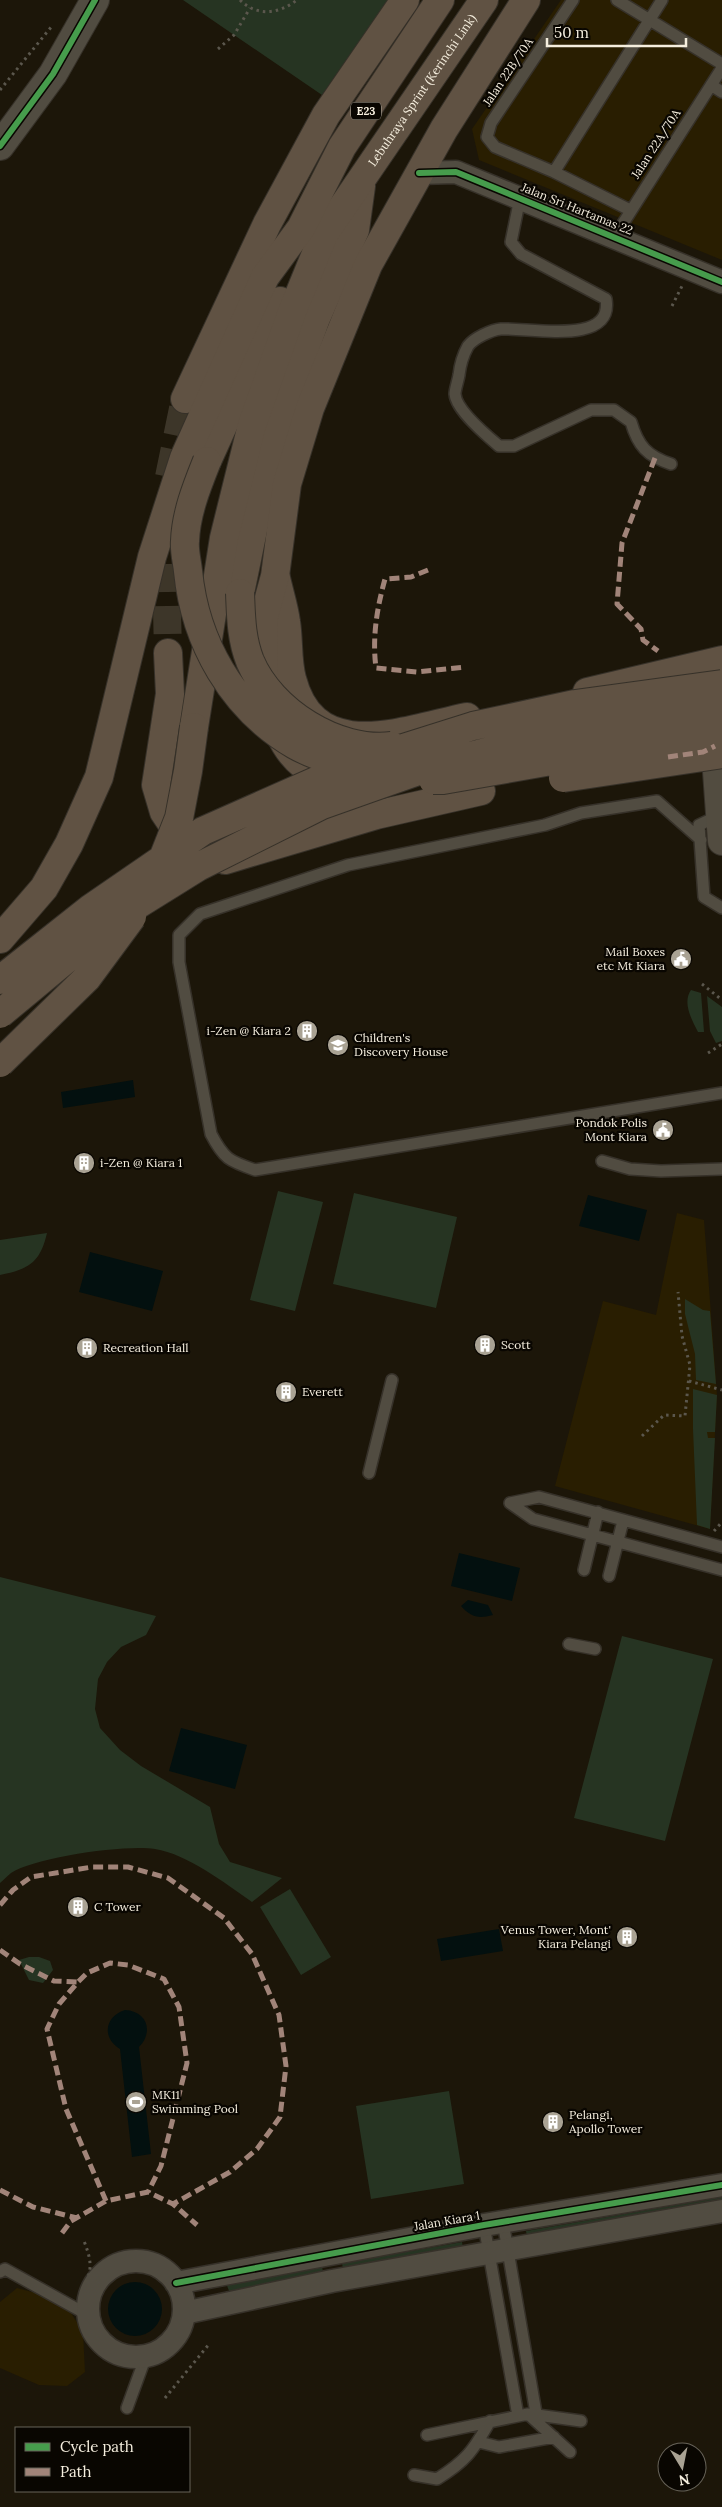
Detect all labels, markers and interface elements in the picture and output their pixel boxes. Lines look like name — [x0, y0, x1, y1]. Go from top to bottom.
street label: Lebuhraya Sprint (Kerinchi Link) — [365, 11, 480, 169]
scale bar — [547, 15, 686, 47]
text: 50 m — [554, 23, 589, 42]
street label: Jalan 22B/70A — [479, 34, 537, 110]
road number: E23 — [351, 102, 381, 120]
street label: Jalan 22A/70A — [627, 106, 685, 183]
street label: Jalan Sri Hartamas 22 — [518, 179, 635, 238]
place label: Mail Boxes etc Mt Kiara — [597, 944, 665, 973]
public building icon: Mail Boxes etc Mt Kiara — [669, 947, 693, 971]
building icon: i-Zen @ Kiara 2 — [295, 1019, 319, 1043]
place label: i-Zen @ Kiara 2 — [207, 1023, 291, 1038]
place label: Children's Discovery House — [354, 1030, 448, 1059]
school or university icon: Children's Discovery House — [326, 1033, 350, 1057]
place label: Pondok Polis Mont Kiara — [575, 1115, 647, 1144]
public building icon: Pondok Polis Mont Kiara — [651, 1118, 675, 1142]
building icon: i-Zen @ Kiara 1 — [72, 1151, 96, 1175]
place label: i-Zen @ Kiara 1 — [100, 1155, 182, 1170]
building icon: Scott — [473, 1333, 497, 1357]
building icon: Recreation Hall — [75, 1336, 99, 1360]
place label: Scott — [501, 1337, 531, 1352]
place label: Recreation Hall — [103, 1340, 188, 1355]
building icon: Everett — [274, 1380, 298, 1404]
place label: Everett — [302, 1384, 343, 1399]
building icon: C Tower — [66, 1895, 90, 1919]
place label: C Tower — [94, 1899, 142, 1914]
place label: Venus Tower, Mont' Kiara Pelangi — [500, 1922, 611, 1951]
building icon: Venus Tower, Mont' Kiara Pelangi — [615, 1925, 639, 1949]
place label: MK11 Swimming Pool — [152, 2087, 238, 2116]
sports icon: MK11 Swimming Pool — [124, 2090, 148, 2114]
place label: Pelangi, Apollo Tower — [568, 2107, 643, 2136]
building icon: Pelangi, Apollo Tower — [541, 2110, 565, 2134]
street label: Jalan Kiara 1 — [412, 2207, 481, 2234]
legend — [15, 2427, 190, 2492]
text: Cycle path — [60, 2437, 134, 2456]
north arrow — [657, 2442, 707, 2492]
text: Path — [60, 2462, 91, 2481]
text: N — [677, 2470, 691, 2490]

